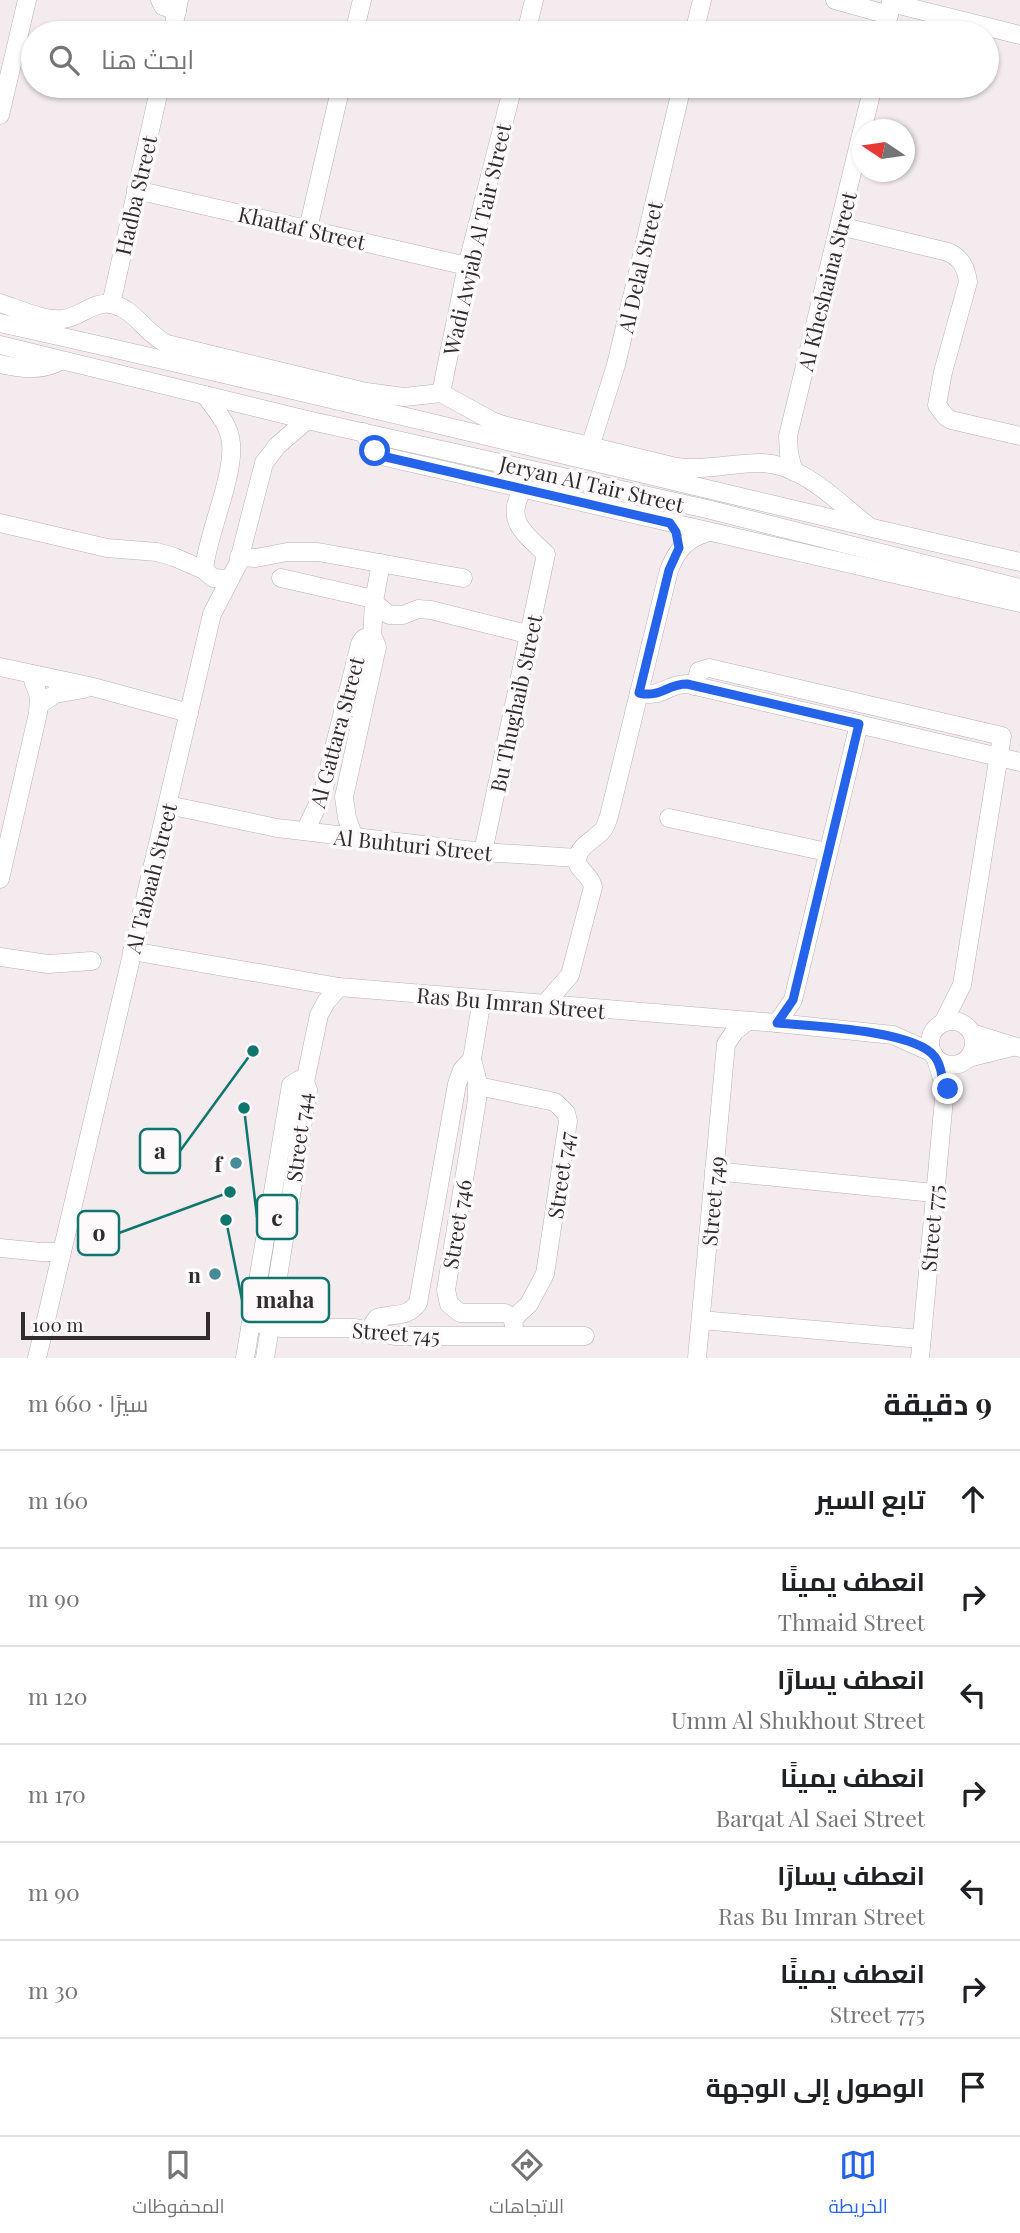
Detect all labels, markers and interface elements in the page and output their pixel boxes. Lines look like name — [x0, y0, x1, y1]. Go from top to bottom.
search box — [21, 21, 999, 98]
icon: search — [45, 41, 83, 79]
text: ابحث هنا — [101, 41, 194, 76]
north arrow — [852, 119, 915, 182]
street label: Wadi Awjab Al Tair Street — [435, 120, 516, 359]
street label: Hadba Street — [108, 132, 163, 258]
street label: Al Kheshaina Street — [790, 188, 862, 375]
street label: Al Delal Street — [610, 198, 668, 337]
street label: Khattaf Street — [236, 199, 369, 255]
route start — [359, 435, 390, 466]
street label: Jeryan Al Tair Street — [496, 448, 687, 518]
street label: Bu Thughaib Street — [482, 611, 548, 794]
street label: Al Gattara Street — [302, 653, 370, 812]
street label: Al Tabaah Street — [118, 799, 182, 957]
street label: Al Buhturi Street — [332, 822, 494, 866]
street label: Ras Bu Imran Street — [416, 980, 607, 1024]
route end — [932, 1073, 963, 1104]
street label: Street 744 — [279, 1091, 317, 1183]
callout: a — [140, 1129, 180, 1173]
street label: Street 747 — [540, 1129, 580, 1220]
text: a — [154, 1134, 166, 1165]
place label: f — [215, 1149, 225, 1177]
marker: f — [228, 1155, 244, 1171]
street label: Street 749 — [694, 1155, 730, 1247]
street label: Street 746 — [435, 1177, 477, 1271]
street label: Street 775 — [913, 1183, 949, 1273]
callout: c — [257, 1195, 297, 1239]
text: c — [271, 1201, 283, 1232]
callout: o — [78, 1211, 119, 1255]
text: o — [93, 1216, 106, 1247]
place label: n — [188, 1260, 201, 1288]
marker: n — [207, 1266, 223, 1282]
callout: maha — [242, 1278, 329, 1322]
text: maha — [256, 1283, 314, 1314]
scale bar — [21, 1309, 210, 1341]
text: 100 m — [32, 1311, 83, 1337]
street label: Street 745 — [351, 1315, 441, 1349]
text: 9 دقيقة — [884, 1383, 992, 1423]
text: سيرًا · 660 m — [28, 1387, 148, 1418]
icon: ahead — [954, 1480, 992, 1518]
text: تابع السير — [816, 1481, 925, 1516]
text: 160 m — [28, 1484, 88, 1515]
text: انعطف يمينًا — [780, 1563, 925, 1598]
icon: right — [954, 1578, 992, 1616]
text: 90 m — [28, 1582, 80, 1613]
text: Thmaid Street — [778, 1606, 925, 1637]
text: انعطف يسارًا — [777, 1661, 925, 1696]
icon: left — [954, 1676, 992, 1714]
text: 120 m — [28, 1680, 88, 1711]
text: Umm Al Shukhout Street — [671, 1704, 925, 1735]
text: انعطف يمينًا — [780, 1759, 925, 1794]
icon: right — [954, 1774, 992, 1812]
text: 170 m — [28, 1778, 86, 1809]
text: Barqat Al Saei Street — [716, 1802, 925, 1833]
text: انعطف يسارًا — [777, 1857, 925, 1892]
icon: left — [954, 1872, 992, 1910]
text: 90 m — [28, 1876, 80, 1907]
text: Ras Bu Imran Street — [718, 1900, 925, 1931]
text: انعطف يمينًا — [780, 1955, 925, 1990]
icon: right — [954, 1970, 992, 2008]
text: 30 m — [28, 1974, 78, 2005]
text: Street 775 — [830, 1998, 925, 2029]
icon: arrive — [954, 2068, 992, 2106]
text: الوصول إلى الوجهة — [706, 2069, 925, 2104]
tab: المحفوظات — [132, 2146, 225, 2224]
tab: الاتجاهات — [489, 2146, 564, 2224]
tab: الخريطة — [829, 2146, 888, 2224]

